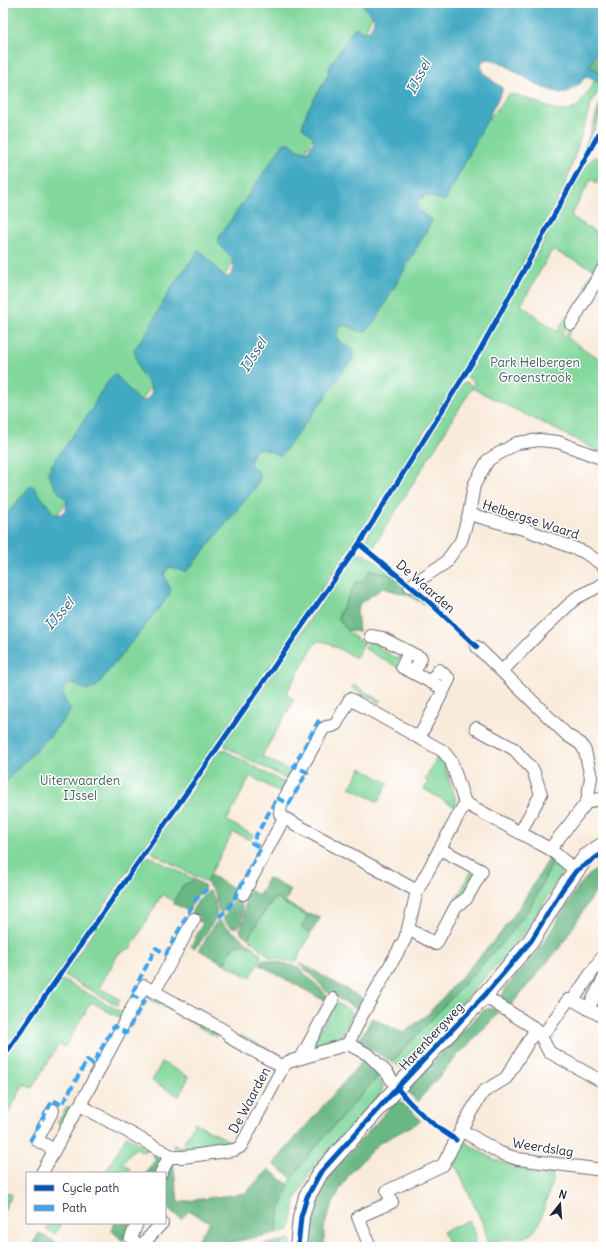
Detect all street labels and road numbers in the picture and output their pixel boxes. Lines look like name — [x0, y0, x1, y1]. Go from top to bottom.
street label: Helbergse Waard — [480, 496, 582, 543]
street label: De Waarden — [393, 556, 459, 617]
street label: Harenbergweg — [395, 999, 467, 1074]
street label: De Waarden — [225, 1064, 274, 1136]
street label: Weerdslag — [511, 1134, 575, 1161]

